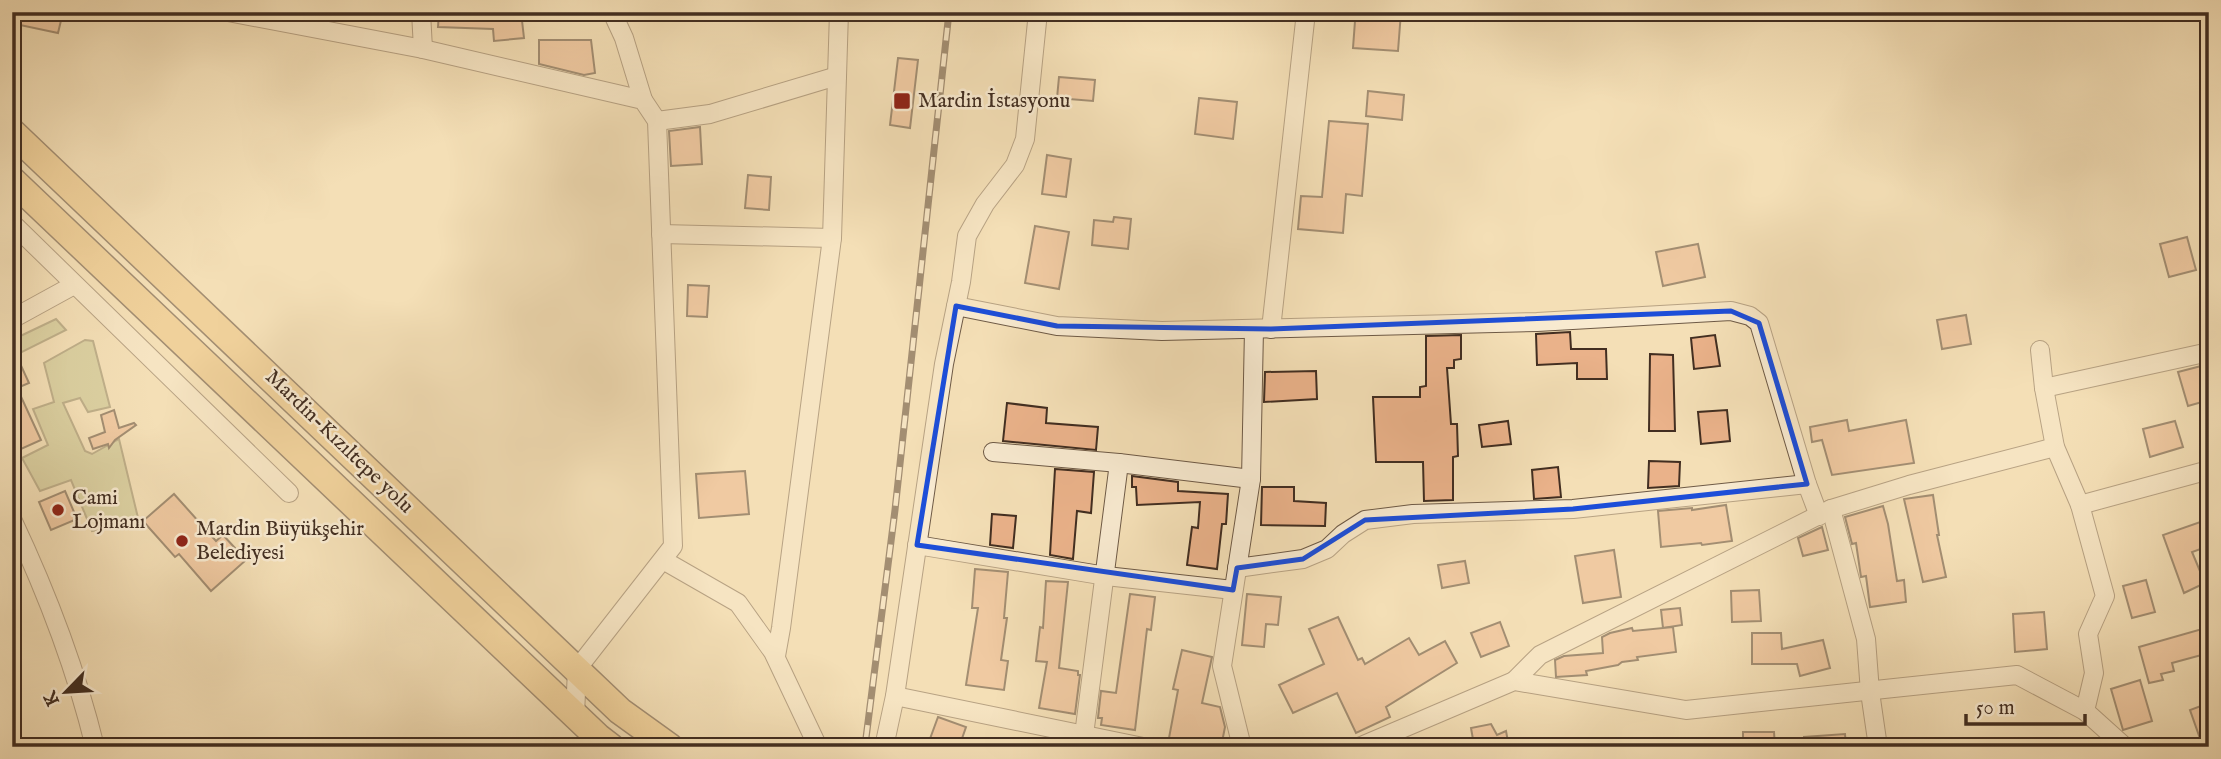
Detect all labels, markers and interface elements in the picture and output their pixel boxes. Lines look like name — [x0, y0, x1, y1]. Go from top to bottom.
place label: Mardin İstasyonu — [918, 88, 1070, 115]
marker: Mardin İstasyonu — [892, 91, 912, 111]
street label: Mardin-Kızıltepe yolu — [259, 364, 419, 520]
place label: Cami Lojmanı — [72, 485, 145, 536]
marker: Cami Lojmanı — [50, 502, 66, 518]
place label: Mardin Büyükşehir Belediyesi — [196, 516, 364, 567]
marker: Mardin Büyükşehir Belediyesi — [174, 533, 190, 549]
north arrow — [32, 658, 102, 728]
scale bar — [1966, 682, 2084, 726]
text: K — [38, 686, 66, 710]
text: 50 m — [1976, 695, 2015, 722]

